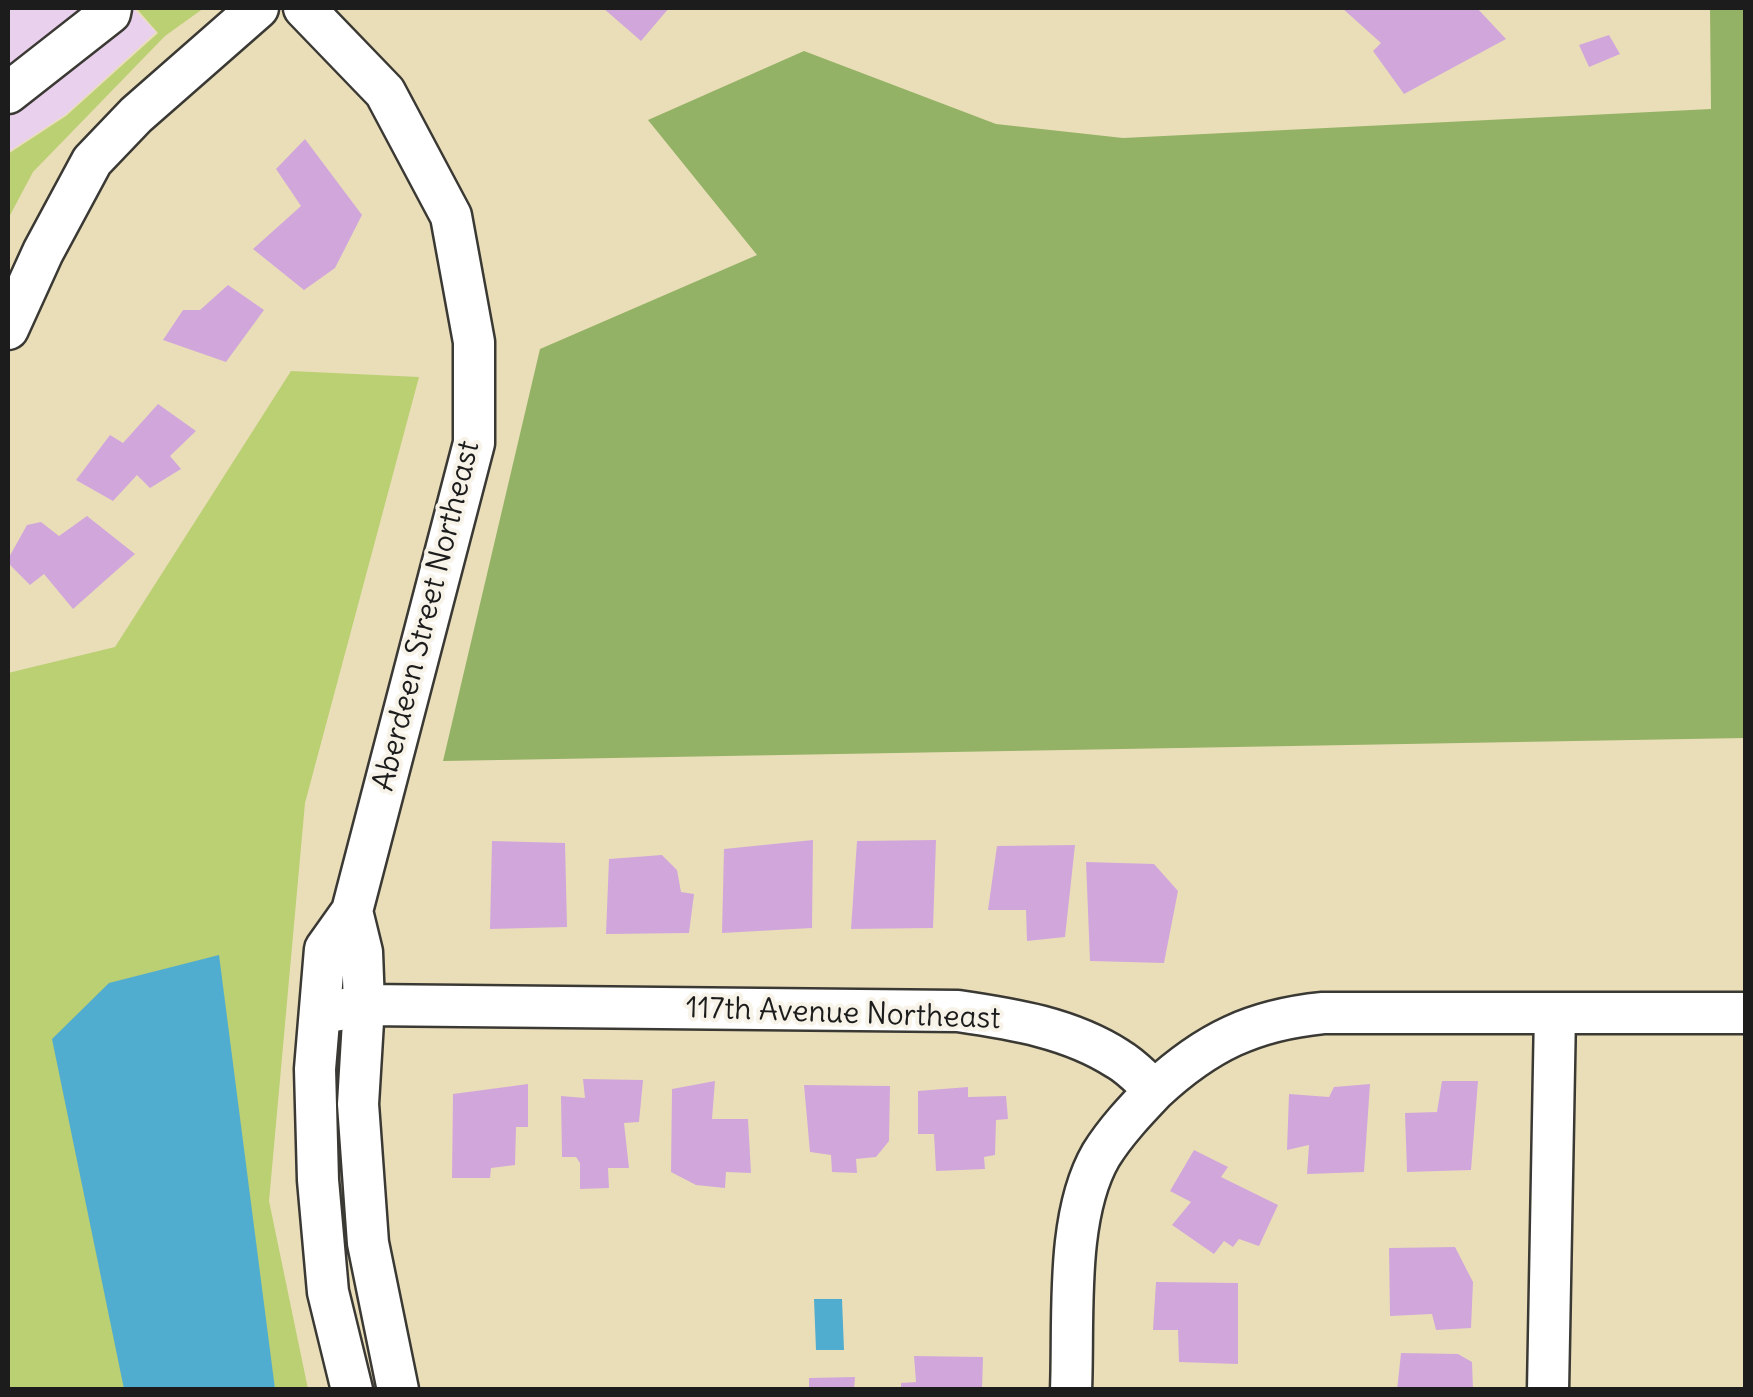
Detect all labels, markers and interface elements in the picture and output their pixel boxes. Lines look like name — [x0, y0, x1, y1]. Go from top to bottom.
street label: Aberdeen Street Northeast — [366, 437, 488, 795]
street label: 117th Avenue Northeast — [685, 991, 1001, 1037]

